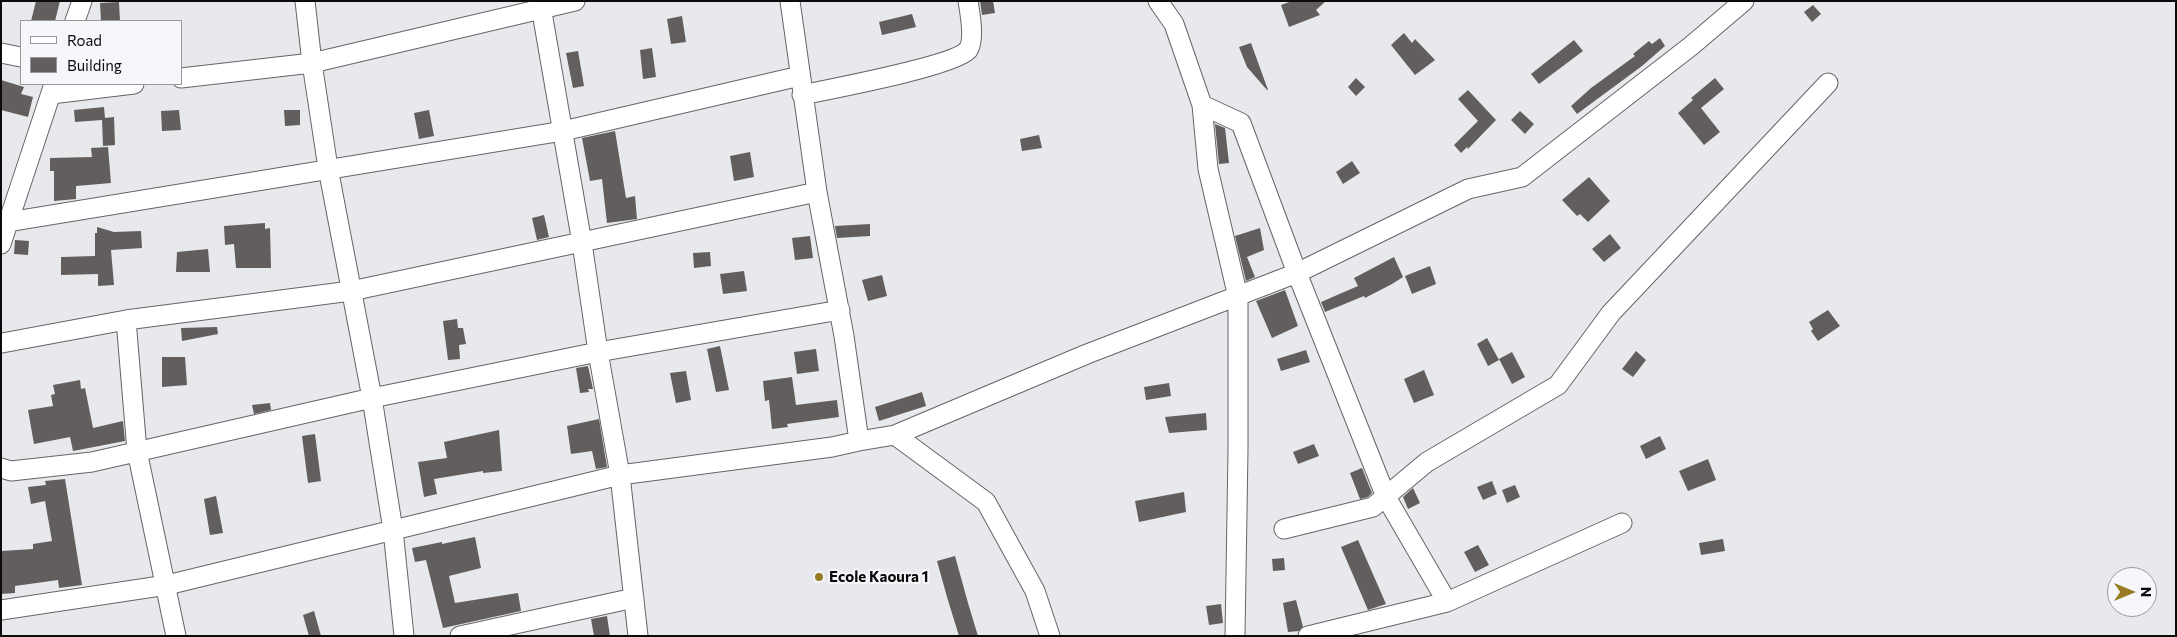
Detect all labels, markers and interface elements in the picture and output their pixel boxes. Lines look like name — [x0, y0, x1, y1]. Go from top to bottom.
legend — [20, 20, 182, 85]
text: Road — [67, 31, 102, 49]
text: Building — [67, 56, 122, 74]
north arrow — [2107, 567, 2157, 617]
place label: Ecole Kaoura 1 — [829, 568, 929, 586]
marker: Ecole Kaoura 1 — [813, 571, 825, 583]
text: N — [2138, 587, 2155, 597]

